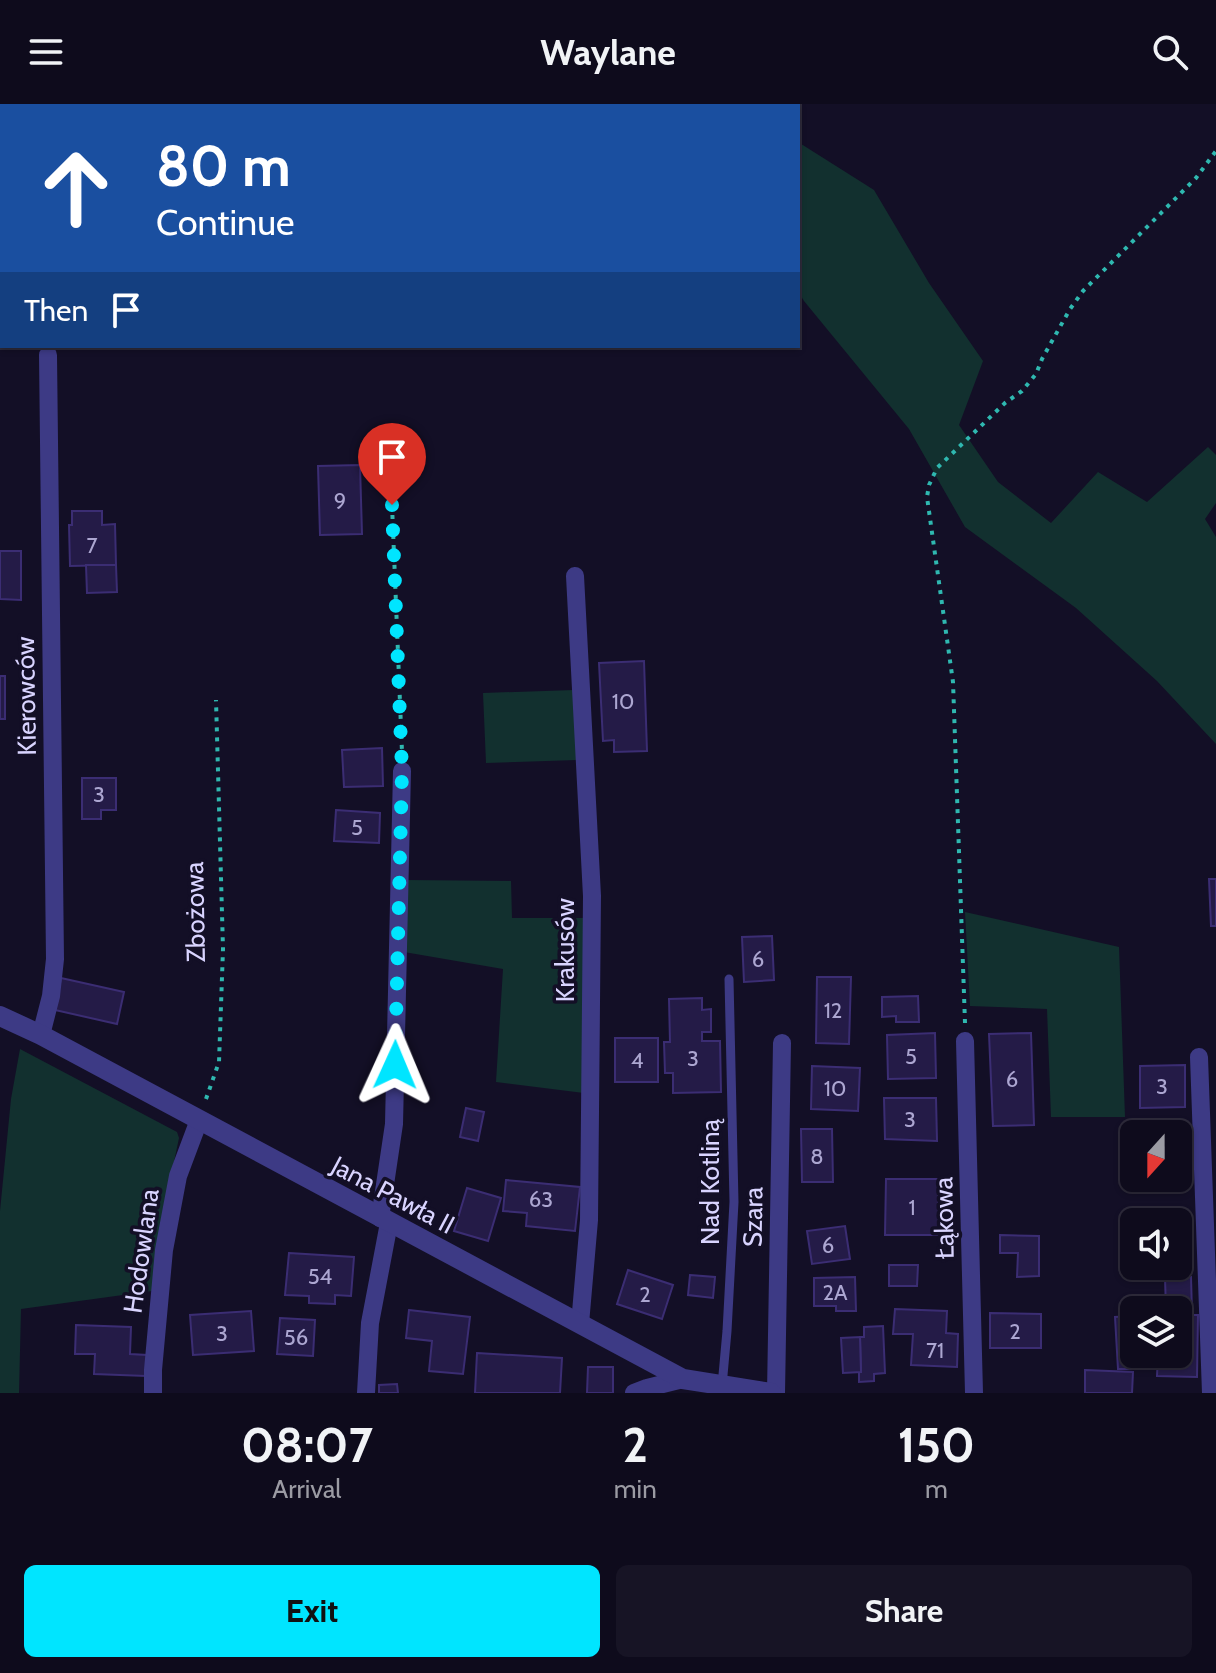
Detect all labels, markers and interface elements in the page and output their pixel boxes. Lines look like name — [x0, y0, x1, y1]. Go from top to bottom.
icon: menu — [24, 30, 68, 74]
text: Waylane — [540, 30, 676, 74]
icon: search — [1148, 30, 1192, 74]
text: 80 m — [156, 132, 291, 200]
icon: ahead — [24, 136, 128, 240]
text: Continue — [156, 200, 295, 244]
icon: arrive — [104, 288, 148, 332]
text: Then — [24, 292, 88, 329]
pin — [358, 423, 426, 505]
icon: arrive — [370, 435, 414, 479]
house number: 9 — [334, 487, 346, 514]
house number: 7 — [86, 532, 98, 559]
street label: Kierowców — [9, 636, 43, 756]
house number: 10 — [612, 688, 634, 715]
house number: 3 — [93, 781, 105, 808]
house number: 5 — [351, 814, 363, 841]
street label: Zbożowa — [178, 861, 212, 963]
street label: Krakusów — [549, 898, 581, 1002]
house number: 6 — [752, 946, 764, 973]
house number: 12 — [824, 997, 842, 1024]
position arrow — [353, 1023, 437, 1107]
house number: 5 — [905, 1043, 917, 1070]
house number: 3 — [687, 1045, 699, 1072]
house number: 4 — [631, 1047, 644, 1074]
house number: 6 — [1006, 1066, 1018, 1093]
house number: 3 — [1156, 1073, 1168, 1100]
house number: 10 — [824, 1075, 846, 1102]
house number: 3 — [904, 1106, 916, 1133]
street label: Nad Kotliną — [694, 1118, 726, 1245]
north arrow — [1120, 1120, 1192, 1192]
map controls — [1120, 1120, 1192, 1368]
house number: 8 — [810, 1143, 824, 1170]
street label: Jana Pawła II — [325, 1149, 460, 1241]
street label: Łąkowa — [927, 1176, 961, 1259]
street label: Hodowlana — [116, 1186, 166, 1315]
house number: 63 — [529, 1186, 553, 1213]
street label: Szara — [736, 1186, 770, 1247]
house number: 1 — [908, 1194, 916, 1221]
button: sound — [1120, 1208, 1192, 1280]
house number: 6 — [822, 1232, 834, 1259]
house number: 54 — [308, 1263, 333, 1290]
house number: 2A — [822, 1279, 848, 1306]
house number: 2 — [639, 1281, 651, 1308]
button: layers — [1120, 1296, 1192, 1368]
house number: 2 — [1009, 1318, 1021, 1345]
house number: 3 — [216, 1320, 228, 1347]
house number: 56 — [284, 1324, 308, 1351]
house number: 71 — [926, 1337, 944, 1364]
text: 08:07 — [241, 1416, 373, 1474]
text: 2 — [623, 1416, 648, 1474]
text: 150 — [898, 1416, 975, 1474]
text: Arrival — [272, 1473, 342, 1505]
text: min — [614, 1473, 657, 1505]
text: m — [925, 1473, 948, 1505]
button: Exit — [24, 1565, 600, 1657]
button: Share — [616, 1565, 1192, 1657]

